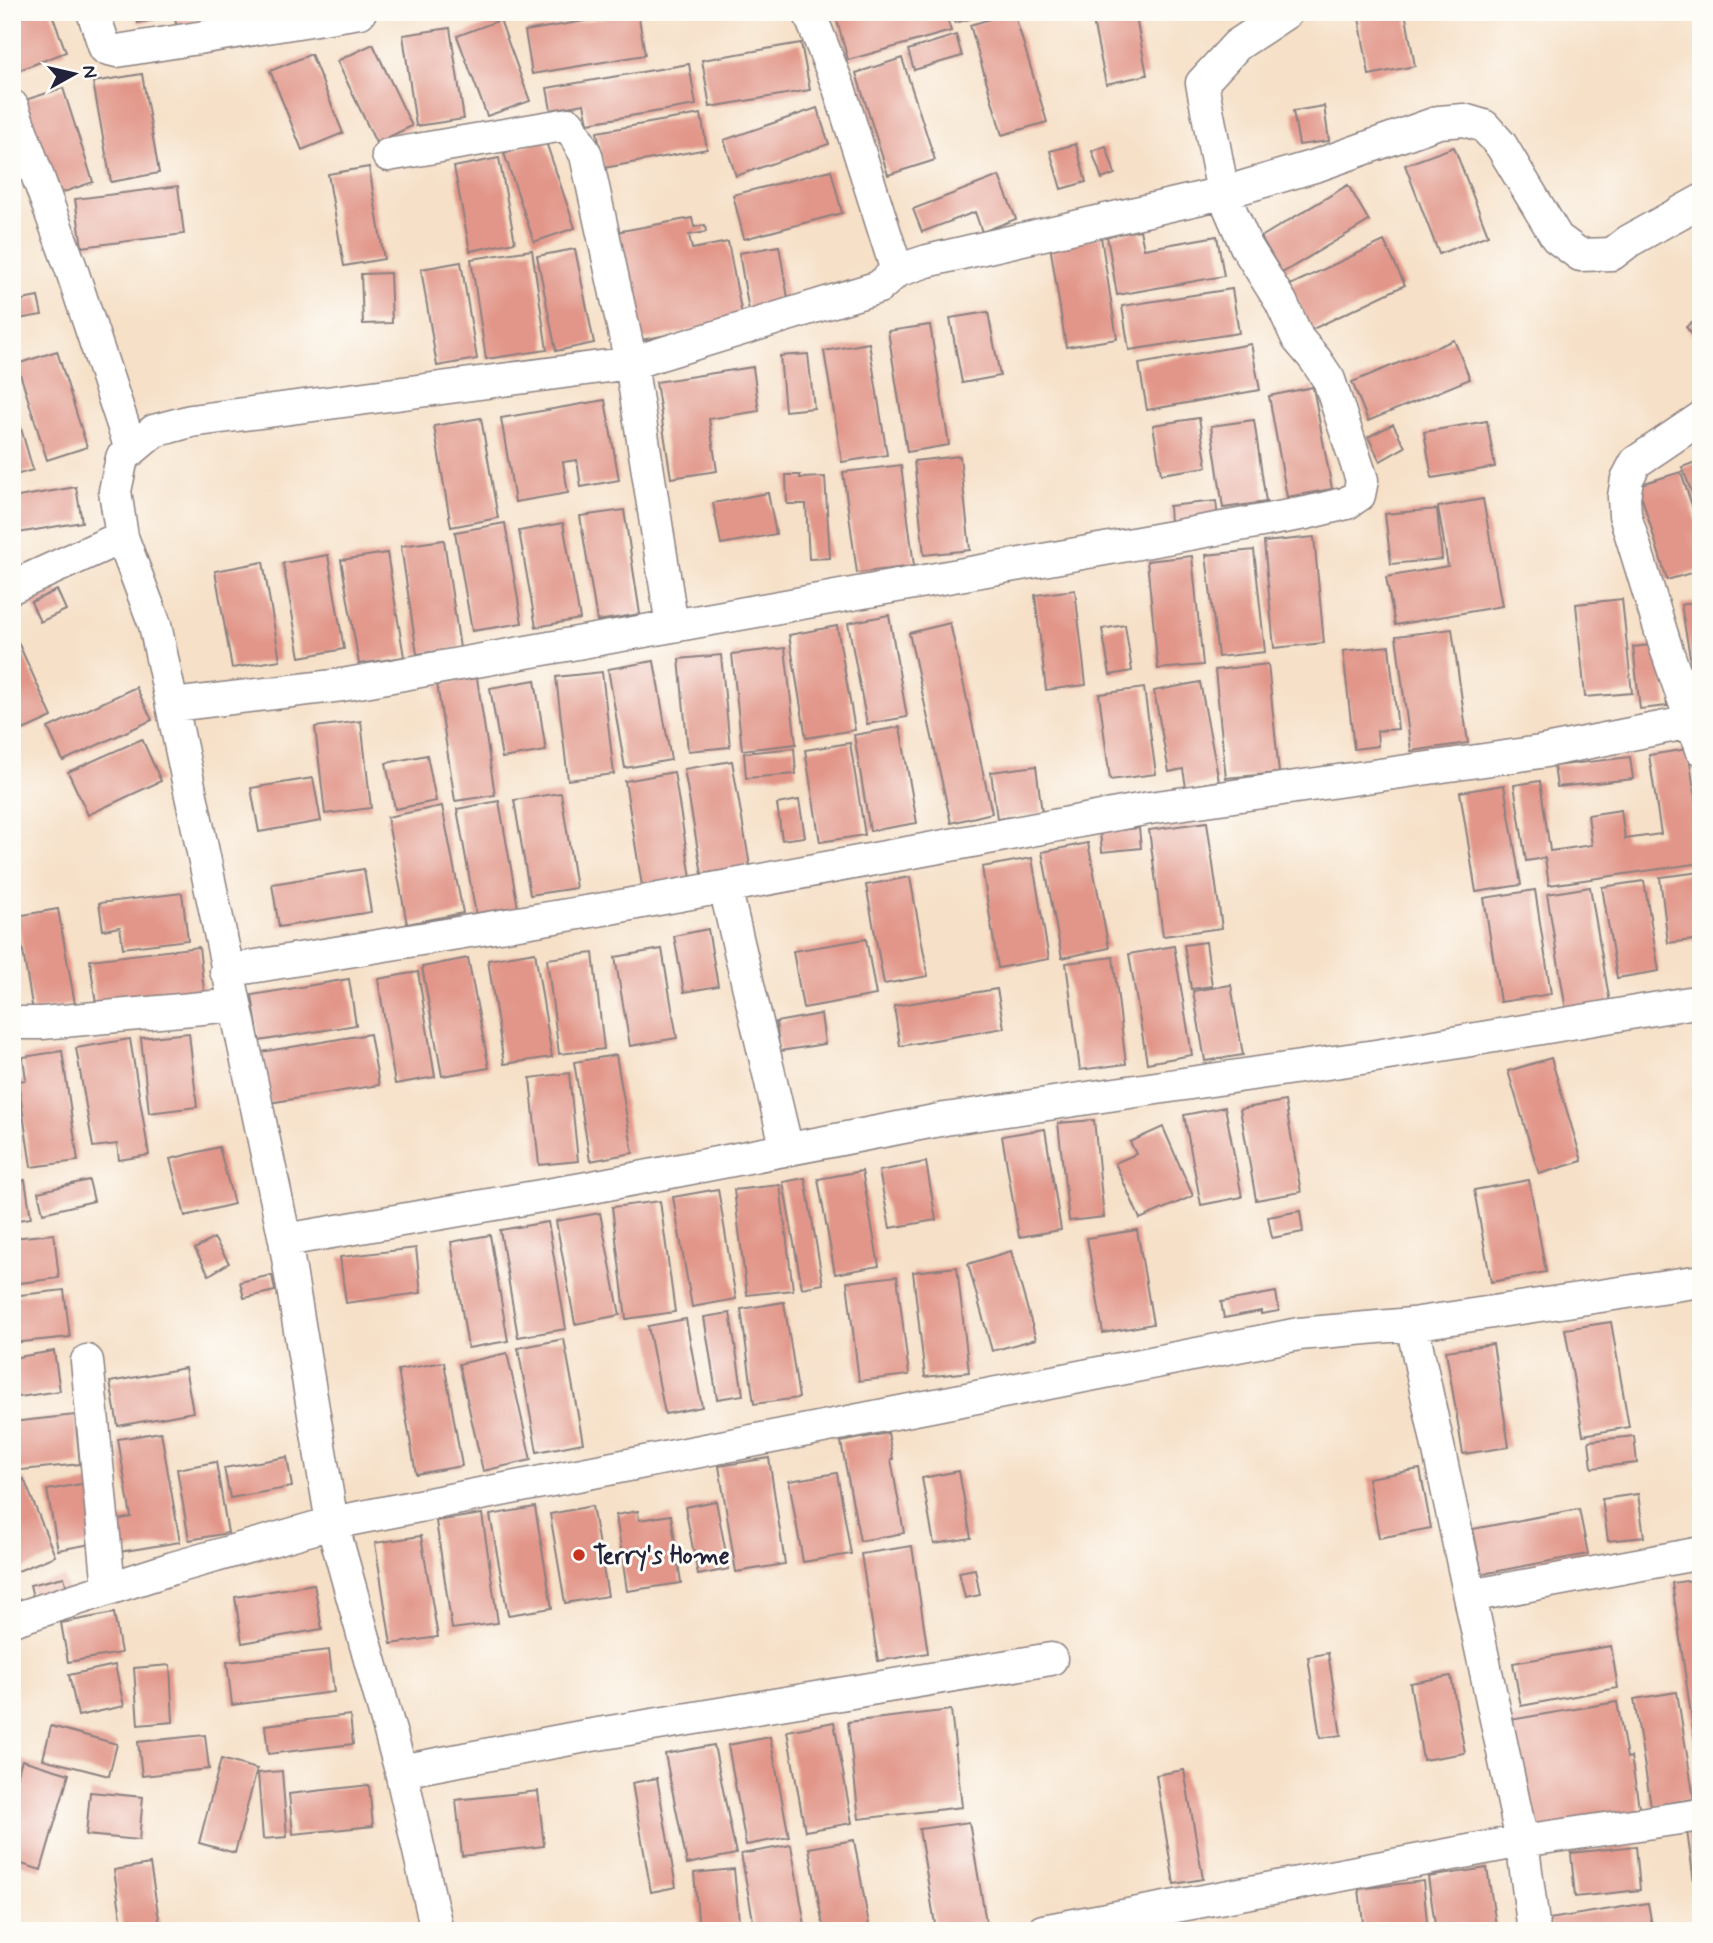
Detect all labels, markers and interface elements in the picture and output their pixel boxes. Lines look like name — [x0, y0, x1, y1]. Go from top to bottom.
north arrow — [38, 38, 108, 108]
text: N — [76, 64, 103, 80]
place label: Terry's Home — [593, 1541, 730, 1572]
marker: Terry's Home — [571, 1547, 587, 1563]

